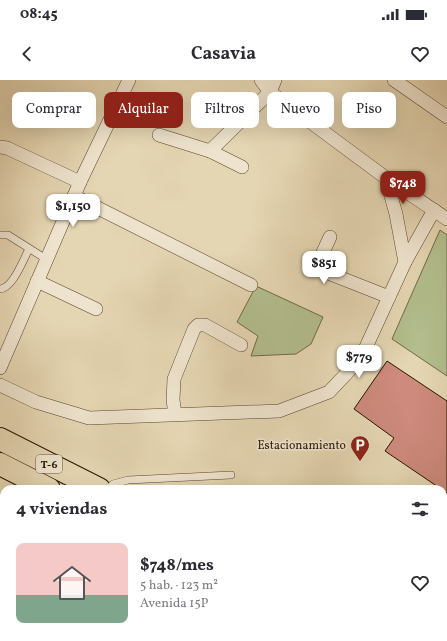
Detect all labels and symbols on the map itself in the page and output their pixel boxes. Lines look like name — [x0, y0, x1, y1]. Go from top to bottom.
pin: $748 — [379, 171, 427, 205]
pin: $1,150 — [40, 194, 106, 228]
pin: $851 — [300, 251, 348, 285]
pin: $779 — [335, 345, 383, 379]
parking icon: Estacionamiento — [349, 434, 371, 462]
place label: Estacionamiento — [257, 438, 346, 454]
road number: T-6 — [36, 455, 62, 473]

